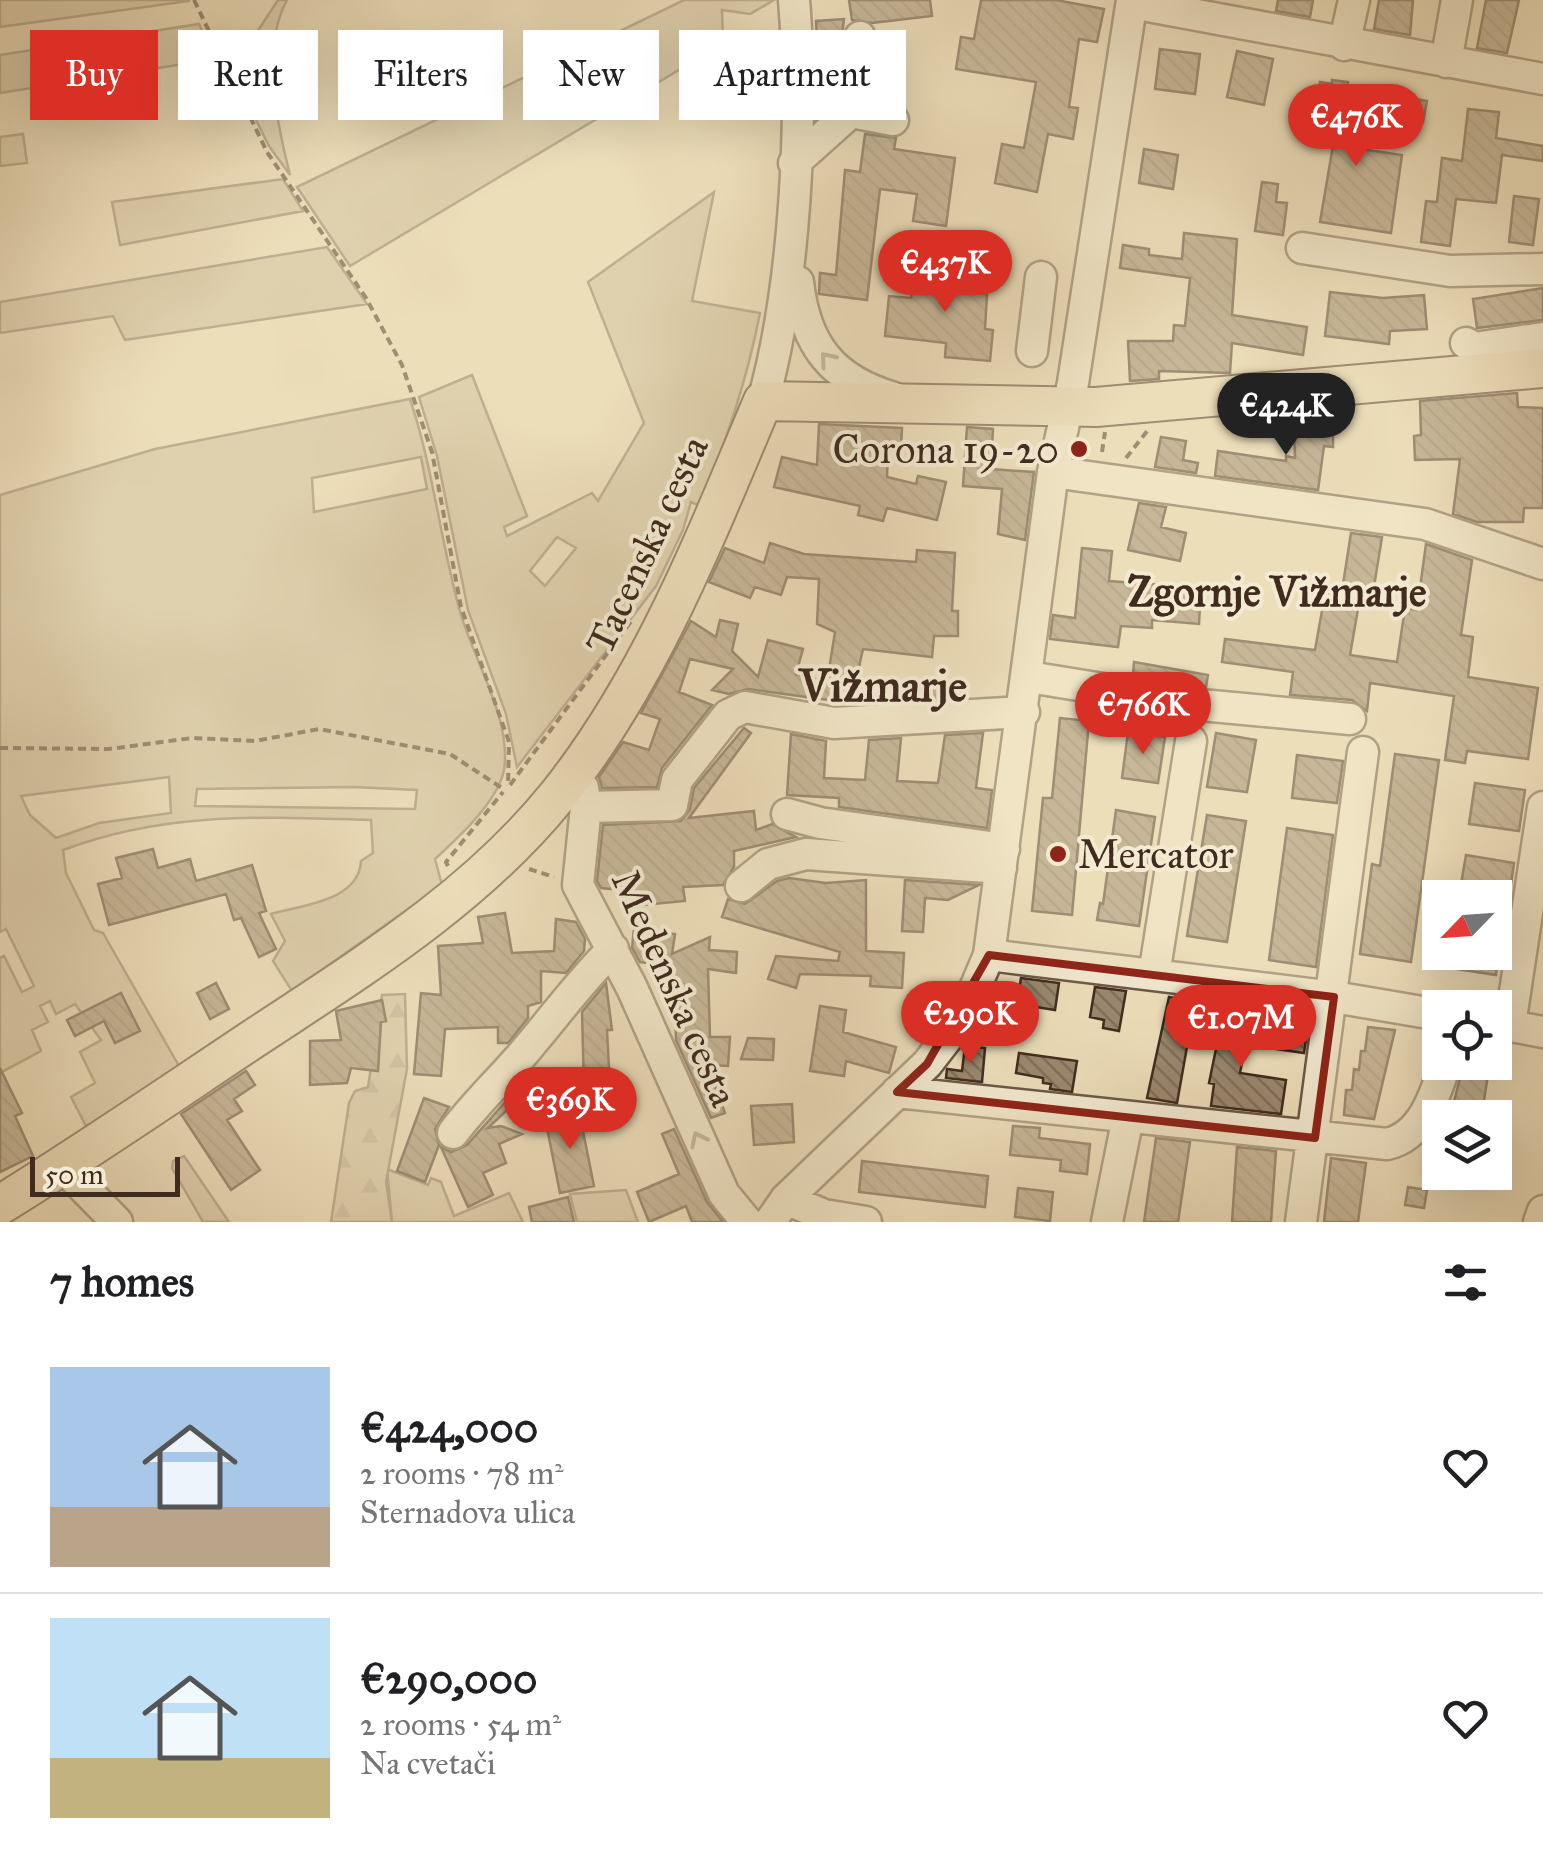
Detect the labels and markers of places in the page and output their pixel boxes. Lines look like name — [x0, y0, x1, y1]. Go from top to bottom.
pin: €476K — [1286, 84, 1426, 169]
pin: €437K — [875, 230, 1015, 315]
pin: €424K — [1216, 373, 1356, 458]
place label: Corona 19-20 — [833, 425, 1059, 474]
marker: Corona 19-20 — [1068, 438, 1090, 460]
pin: €766K — [1073, 672, 1213, 757]
place label: Mercator — [1078, 830, 1234, 879]
marker: Mercator — [1047, 843, 1069, 865]
pin: €290K — [900, 981, 1040, 1066]
pin: €1.07M — [1160, 985, 1322, 1070]
pin: €369K — [500, 1067, 640, 1152]

